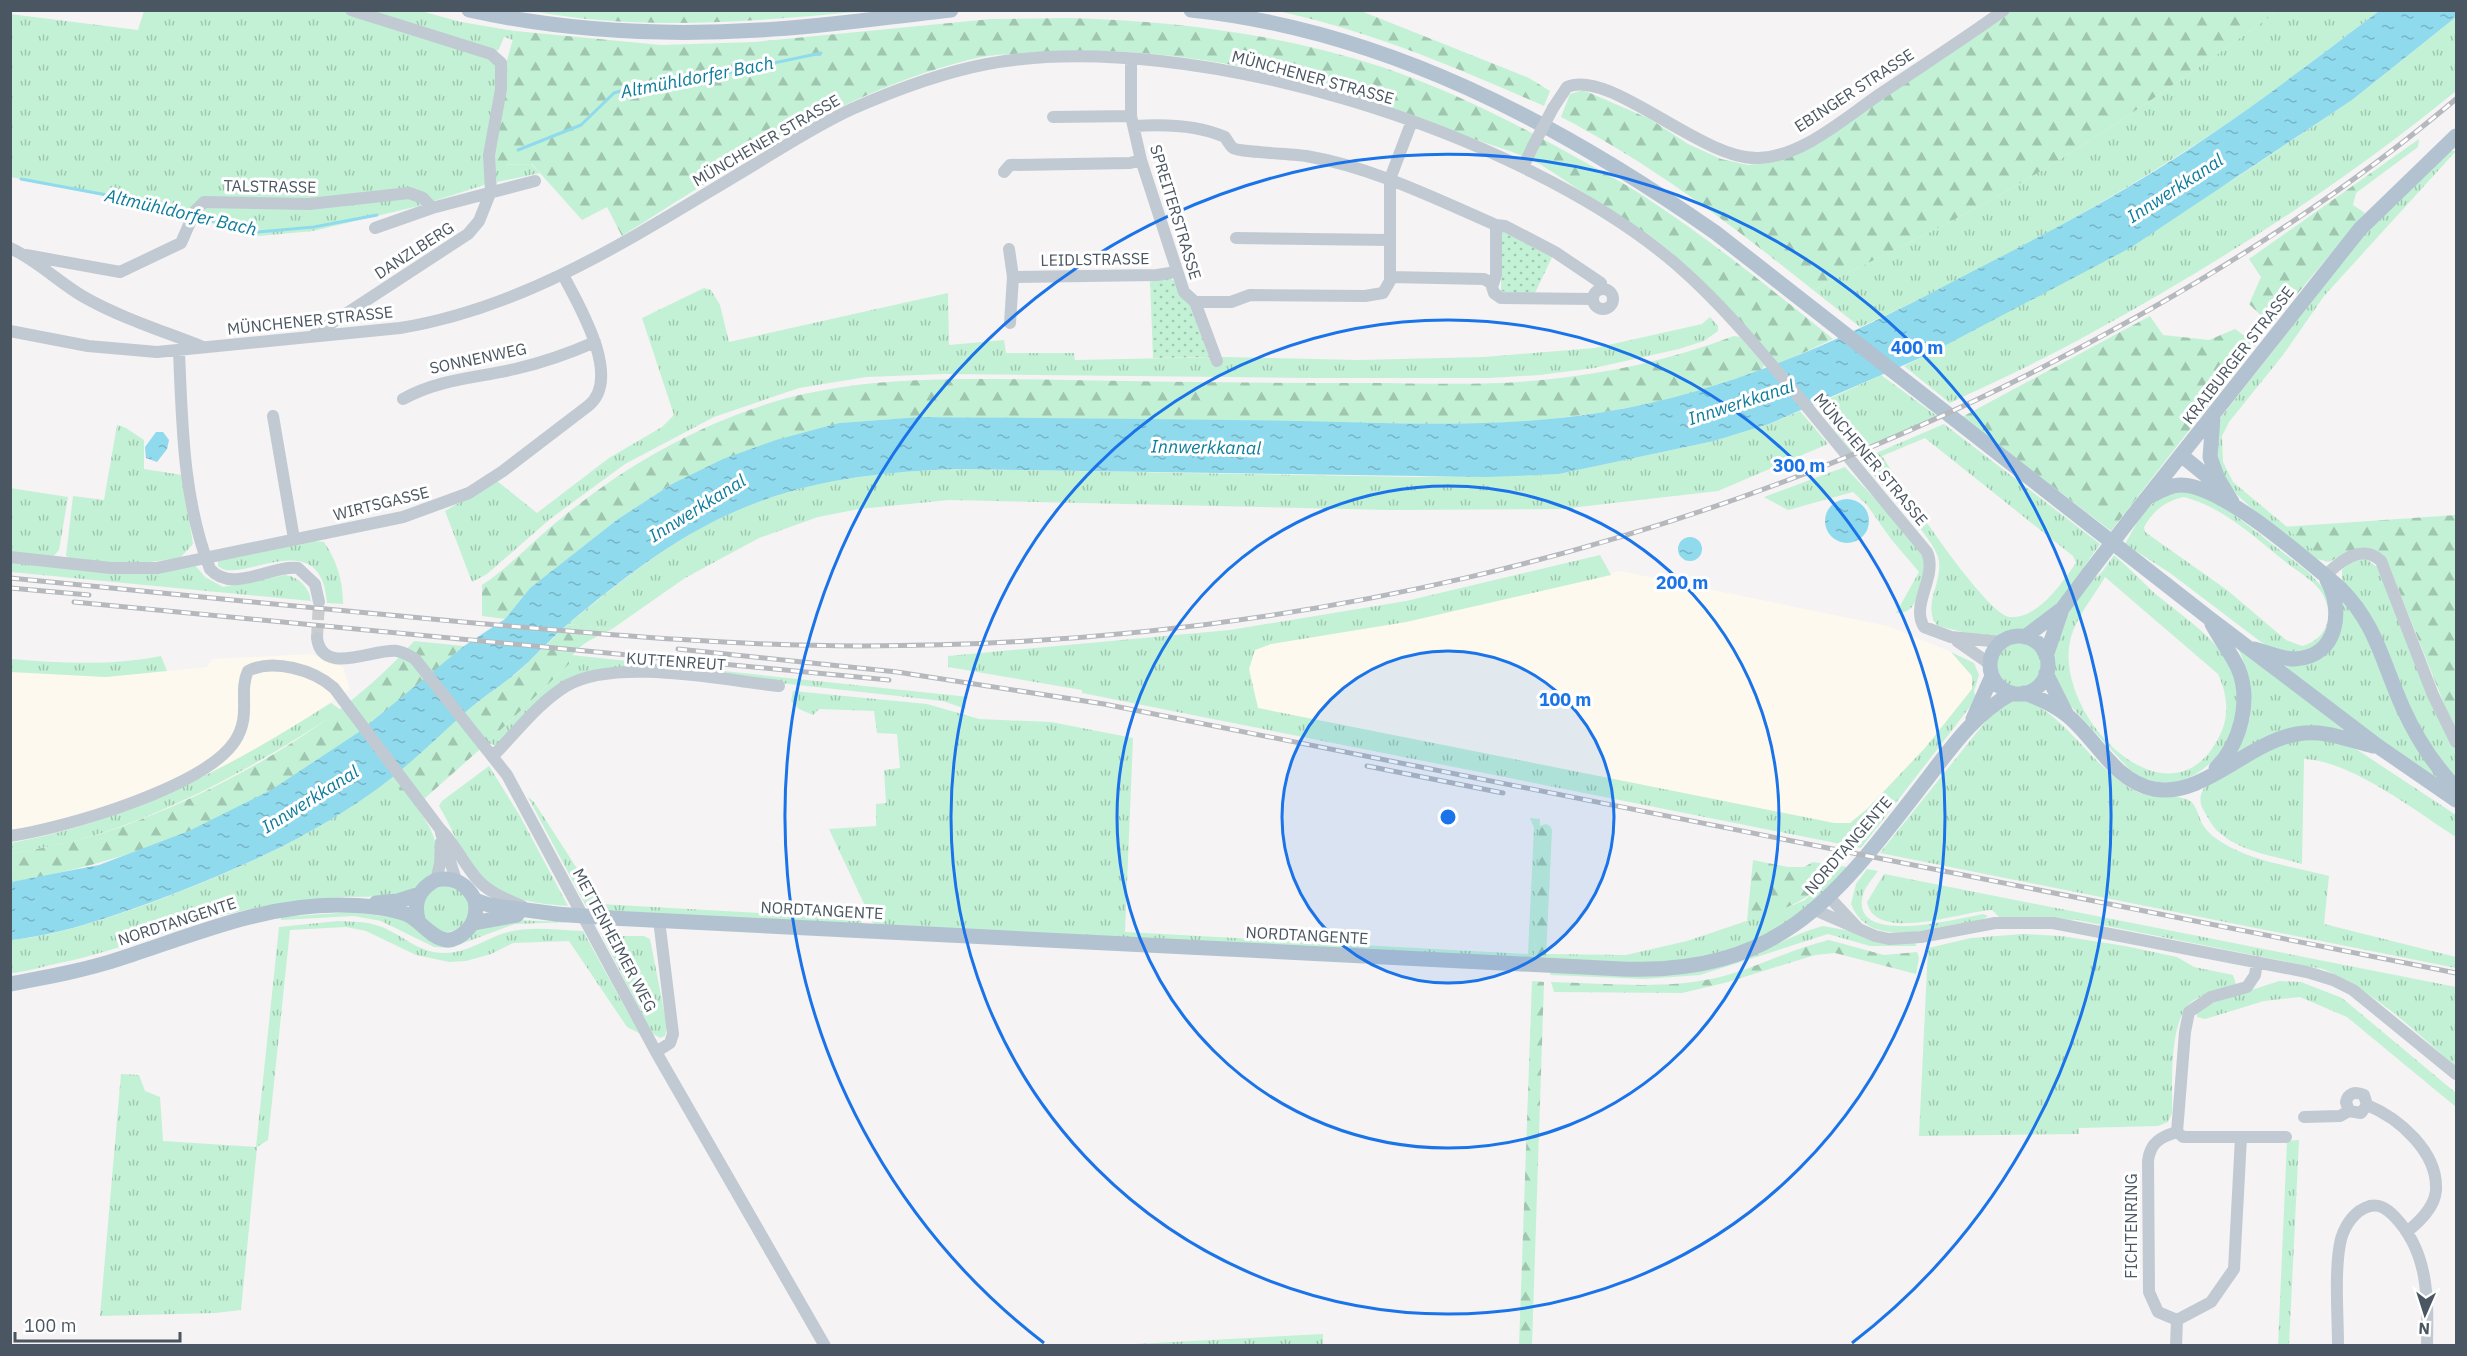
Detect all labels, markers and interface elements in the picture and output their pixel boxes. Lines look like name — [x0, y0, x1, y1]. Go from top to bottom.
street label: EBINGER STRASSE — [1790, 44, 1918, 136]
street label: MÜNCHENER STRASSE — [1230, 46, 1396, 108]
water label: Altmühldorfer Bach — [618, 51, 775, 103]
street label: MÜNCHENER STRASSE — [689, 90, 843, 190]
street label: SPREITERSTRASSE — [1146, 142, 1206, 282]
water label: Innwerkkanal — [2123, 148, 2228, 228]
street label: TALSTRASSE — [223, 175, 317, 197]
water label: Altmühldorfer Bach — [102, 183, 259, 241]
street label: DANZLBERG — [371, 217, 457, 283]
street label: LEIDLSTRASSE — [1040, 248, 1150, 270]
street label: KRAIBURGER STRASSE — [2178, 282, 2298, 428]
street label: MÜNCHENER STRASSE — [226, 301, 394, 339]
text: 400 m — [1891, 336, 1943, 359]
street label: SONNENWEG — [428, 338, 528, 378]
water label: Innwerkkanal — [1685, 374, 1797, 430]
street label: MÜNCHENER STRASSE — [1810, 389, 1932, 529]
water label: Innwerkkanal — [1151, 435, 1262, 459]
text: 300 m — [1773, 454, 1825, 477]
water label: Innwerkkanal — [644, 469, 750, 547]
street label: WIRTSGASSE — [331, 481, 431, 525]
text: 200 m — [1656, 571, 1708, 594]
street label: KUTTENREUT — [625, 648, 727, 674]
text: 100 m — [1539, 688, 1591, 711]
water label: Innwerkkanal — [257, 760, 363, 838]
street label: NORDTANGENTE — [1800, 792, 1896, 898]
centre of rings — [1438, 807, 1458, 827]
street label: METTENHEIMER WEG — [569, 865, 661, 1015]
street label: NORDTANGENTE — [115, 892, 239, 950]
street label: NORDTANGENTE — [760, 897, 884, 923]
street label: NORDTANGENTE — [1245, 922, 1369, 948]
street label: FICHTENRING — [2121, 1173, 2141, 1279]
north arrow — [2395, 1284, 2455, 1344]
scale bar — [15, 1305, 180, 1343]
text: 100 m — [24, 1314, 76, 1337]
text: N — [2418, 1319, 2431, 1339]

